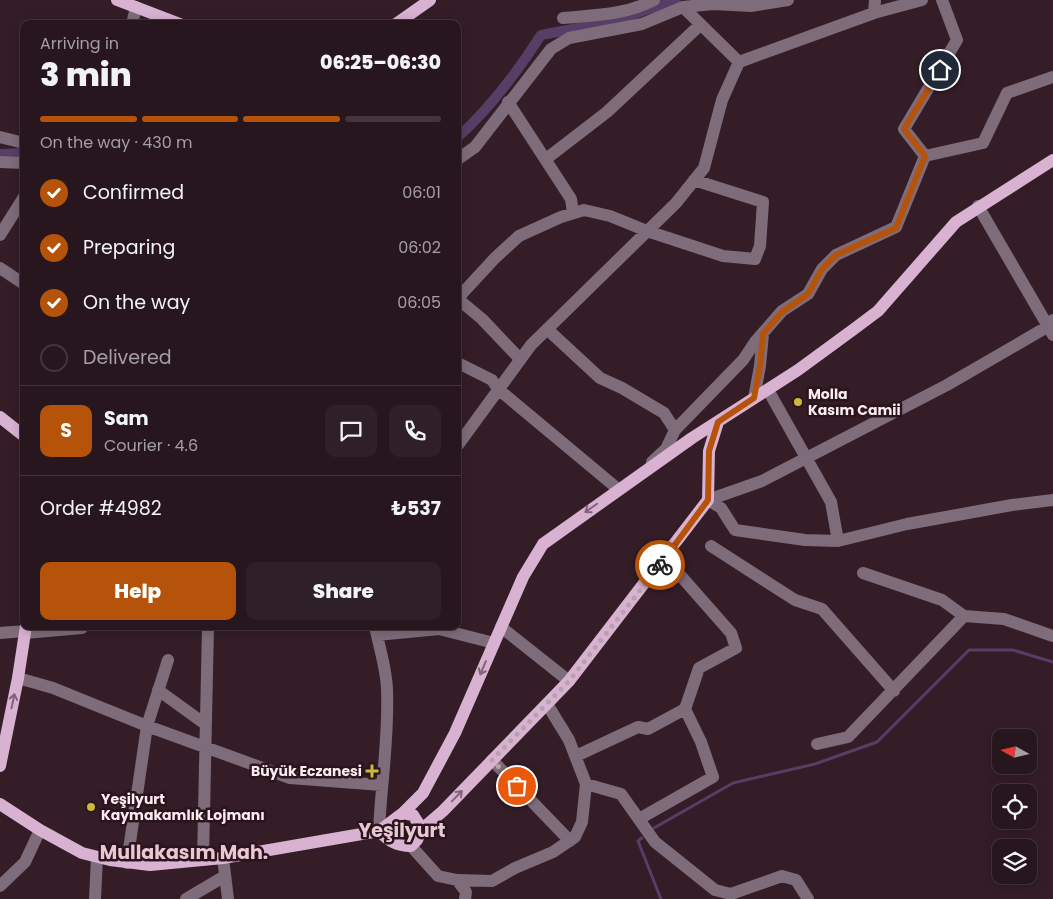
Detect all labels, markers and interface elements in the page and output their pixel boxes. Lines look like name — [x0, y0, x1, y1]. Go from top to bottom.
text: Arriving in — [40, 32, 119, 55]
text: 06:25–06:30 — [320, 49, 441, 76]
pin — [919, 49, 961, 91]
text: 3 min — [40, 52, 132, 97]
icon: home — [926, 56, 954, 84]
text: On the way · 430 m — [40, 131, 193, 154]
icon: check — [40, 179, 68, 207]
text: Confirmed — [83, 179, 184, 206]
text: 06:01 — [402, 181, 441, 204]
icon: check — [40, 234, 68, 262]
text: Preparing — [83, 234, 175, 261]
text: 06:02 — [398, 236, 441, 259]
icon: check — [40, 289, 68, 317]
text: On the way — [83, 289, 190, 316]
text: 06:05 — [397, 291, 441, 314]
text: Delivered — [83, 344, 172, 371]
place label: Molla Kasım Camii — [808, 384, 901, 420]
marker: Molla Kasım Camii — [792, 396, 804, 408]
text: Sam — [104, 405, 149, 432]
button: chat — [325, 405, 377, 457]
button: phone — [389, 405, 441, 457]
text: S — [60, 417, 72, 444]
text: Courier · 4.6 — [104, 434, 198, 457]
text: Order #4982 — [40, 495, 162, 522]
text: ₺537 — [391, 495, 441, 522]
one-way arrow — [584, 503, 598, 513]
courier — [635, 540, 685, 590]
icon: bike — [646, 551, 674, 579]
button: Help — [40, 562, 236, 620]
button: Share — [246, 562, 441, 620]
one-way arrow — [478, 660, 488, 675]
one-way arrow — [9, 694, 19, 710]
north arrow — [992, 729, 1038, 774]
map controls — [992, 729, 1037, 884]
place label: Büyük Eczanesi — [251, 761, 362, 781]
marker: Büyük Eczanesi — [366, 765, 378, 777]
pin — [496, 765, 538, 807]
icon: bag — [503, 772, 531, 800]
button: locate — [992, 784, 1037, 829]
place label: Yeşilyurt Kaymakamlık Lojmanı — [101, 789, 265, 825]
one-way arrow — [451, 790, 463, 802]
marker: Yeşilyurt Kaymakamlık Lojmanı — [85, 801, 97, 813]
district label: Yeşilyurt — [359, 817, 446, 844]
district label: Mullakasım Mah. — [100, 839, 268, 866]
button: layers — [992, 839, 1037, 884]

